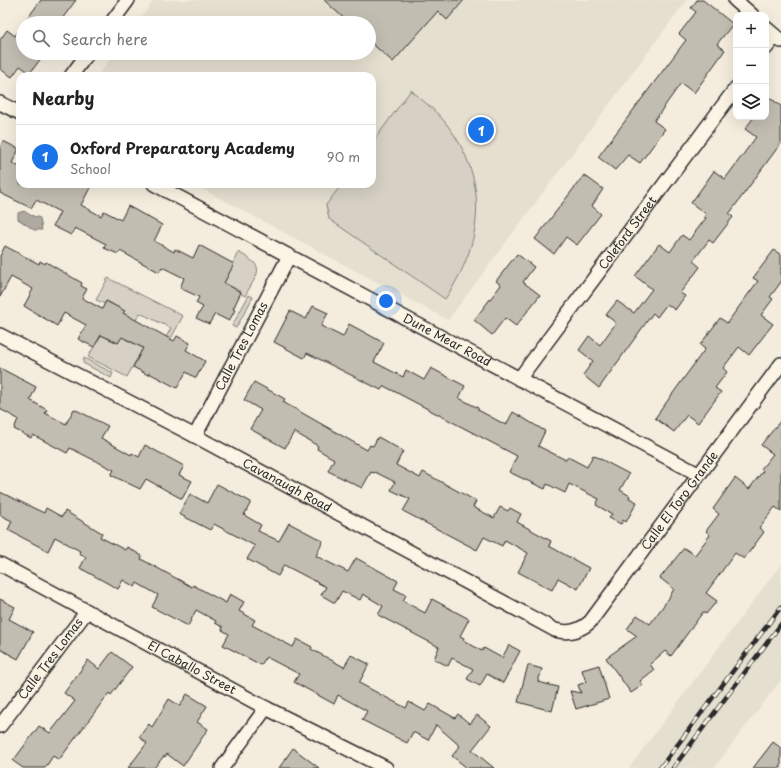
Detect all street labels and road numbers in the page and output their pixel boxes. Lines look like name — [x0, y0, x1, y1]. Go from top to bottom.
street label: Coleford Street — [594, 192, 660, 273]
street label: Calle Tres Lomas — [210, 298, 272, 394]
street label: Dune Mear Road — [400, 308, 495, 370]
street label: Calle El Toro Grande — [636, 447, 722, 553]
street label: Cavanaugh Road — [240, 453, 335, 516]
street label: Calle Tres Lomas — [13, 614, 87, 703]
street label: El Caballo Street — [145, 636, 240, 698]

